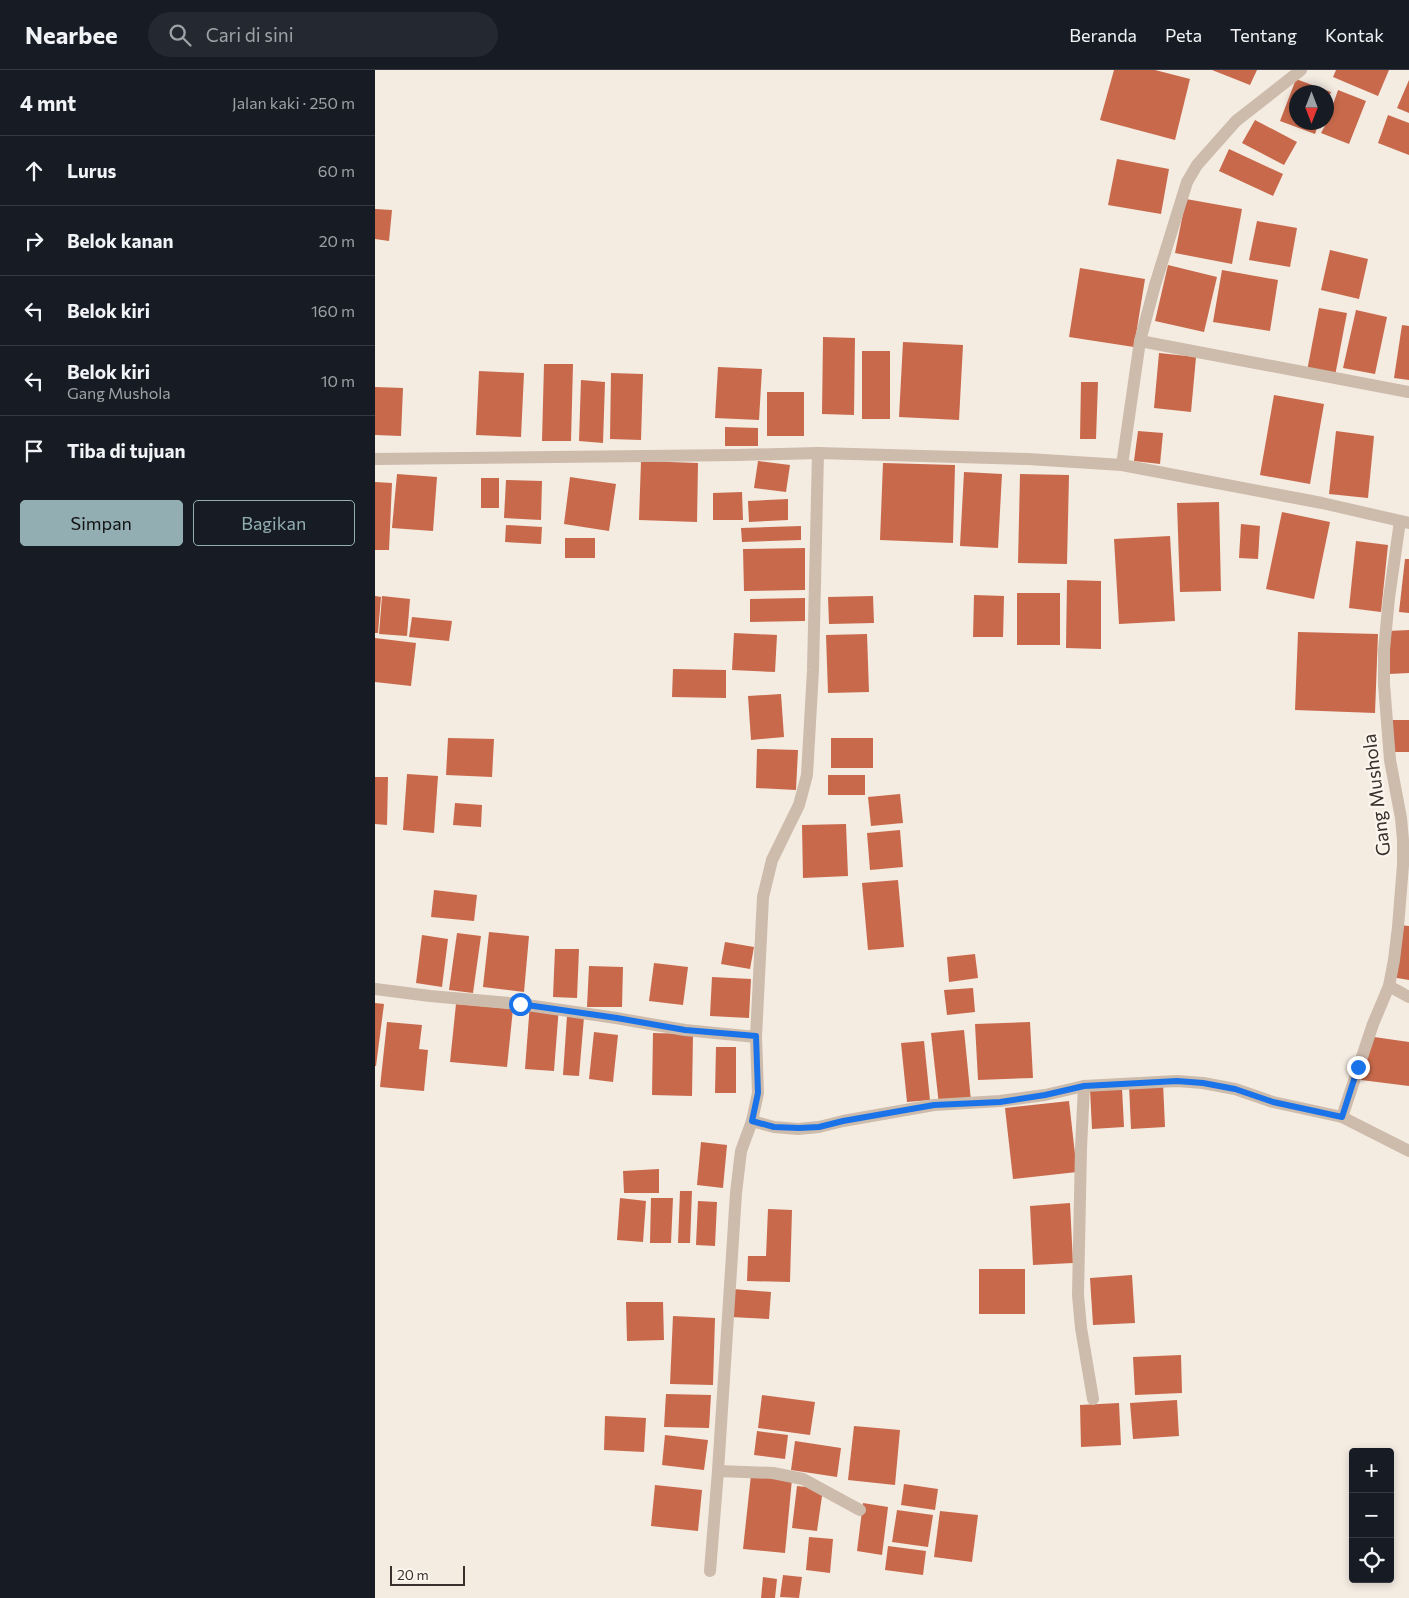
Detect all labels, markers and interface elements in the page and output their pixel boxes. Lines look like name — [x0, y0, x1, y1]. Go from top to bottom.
search box — [148, 12, 498, 57]
text: Nearbee — [25, 20, 118, 49]
icon: search — [166, 21, 194, 49]
text: Cari di sini — [206, 23, 294, 46]
text: Beranda — [1069, 24, 1137, 46]
text: Peta — [1165, 24, 1202, 46]
text: Tentang — [1230, 24, 1297, 46]
text: Kontak — [1325, 24, 1384, 46]
north arrow — [1289, 85, 1334, 130]
text: 4 mnt — [20, 90, 76, 115]
text: Jalan kaki · 250 m — [232, 93, 355, 112]
icon: ahead — [20, 157, 48, 185]
text: Lurus — [67, 159, 116, 182]
text: 60 m — [318, 161, 355, 180]
icon: right — [20, 227, 48, 255]
text: Belok kanan — [67, 229, 174, 252]
text: 20 m — [319, 231, 355, 250]
icon: left — [20, 297, 48, 325]
text: Belok kiri — [67, 299, 150, 322]
text: 160 m — [311, 301, 355, 320]
text: Belok kiri — [67, 360, 150, 383]
icon: left — [20, 367, 48, 395]
text: 10 m — [321, 371, 355, 390]
text: Gang Mushola — [67, 383, 171, 402]
icon: arrive — [20, 437, 48, 465]
text: Tiba di tujuan — [67, 439, 185, 462]
button: Simpan — [20, 500, 183, 546]
button: Bagikan — [193, 500, 355, 546]
street label: Gang Mushola — [1357, 733, 1394, 858]
route start — [509, 993, 532, 1016]
route end — [1347, 1056, 1370, 1079]
map controls — [1349, 1448, 1394, 1583]
button: + — [1349, 1448, 1394, 1493]
button: − — [1349, 1493, 1394, 1538]
button: locate — [1349, 1538, 1394, 1583]
scale bar — [390, 1563, 465, 1586]
text: 20 m — [397, 1566, 429, 1583]

